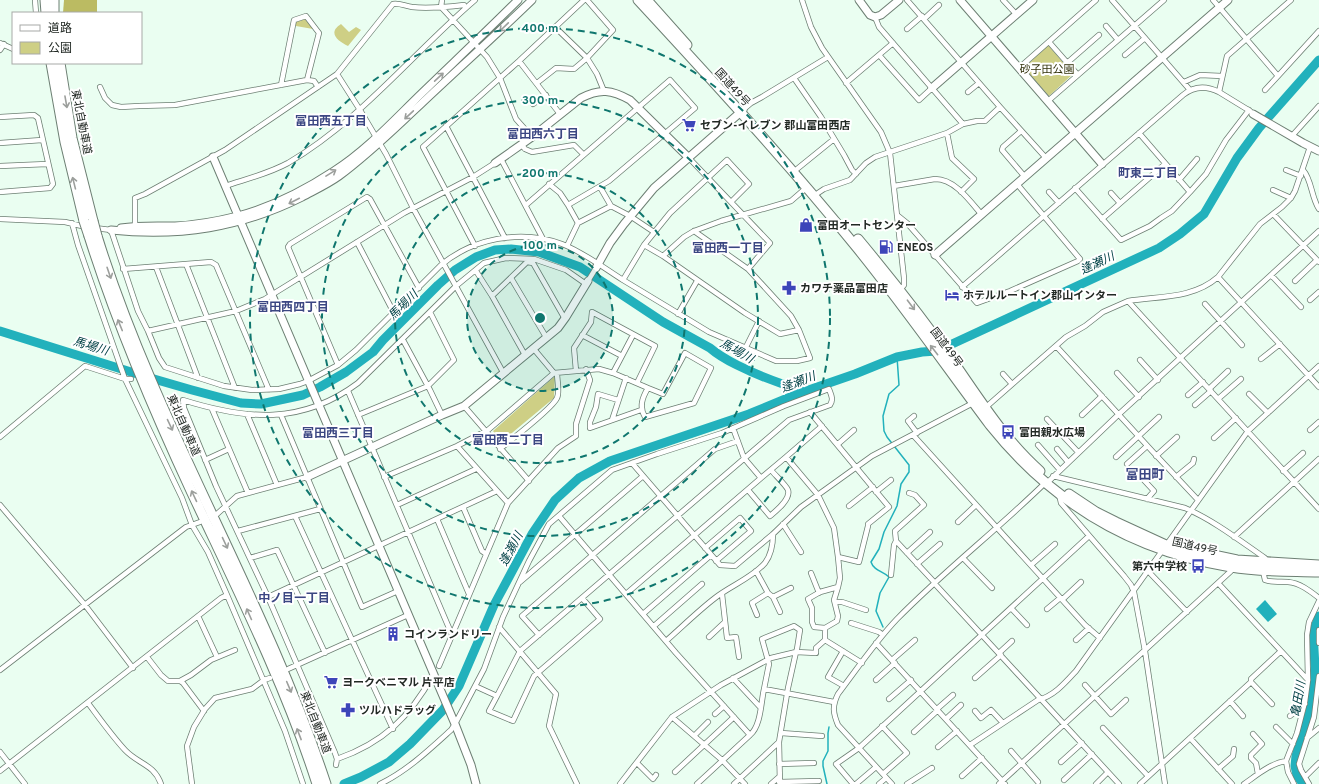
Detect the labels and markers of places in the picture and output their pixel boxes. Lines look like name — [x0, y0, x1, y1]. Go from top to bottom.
supermarket icon: セブン-イレブン 郡山富田西店 — [681, 117, 697, 133]
place label: セブン-イレブン 郡山富田西店 — [700, 119, 850, 133]
shop icon: 富田オートセンター — [798, 217, 814, 233]
place label: 富田オートセンター — [817, 219, 916, 233]
fuel station icon: ENEOS — [878, 239, 894, 255]
place label: ENEOS — [897, 241, 933, 255]
pharmacy icon: カワチ薬品富田店 — [781, 280, 797, 296]
place label: カワチ薬品富田店 — [800, 282, 888, 296]
hotel icon: ホテルルートイン郡山インター — [944, 287, 960, 303]
place label: ホテルルートイン郡山インター — [963, 289, 1117, 303]
centre of rings — [533, 311, 547, 325]
bus stop icon: 富田親水広場 — [1000, 424, 1016, 440]
place label: 富田親水広場 — [1019, 426, 1085, 440]
bus stop icon: 第六中学校 — [1190, 558, 1206, 574]
place label: 第六中学校 — [1132, 560, 1187, 574]
building icon: コインランドリー — [385, 626, 401, 642]
place label: コインランドリー — [404, 628, 492, 642]
supermarket icon: ヨークベニマル 片平店 — [323, 674, 339, 690]
place label: ヨークベニマル 片平店 — [342, 676, 455, 690]
pharmacy icon: ツルハドラッグ — [340, 702, 356, 718]
place label: ツルハドラッグ — [359, 704, 436, 718]

